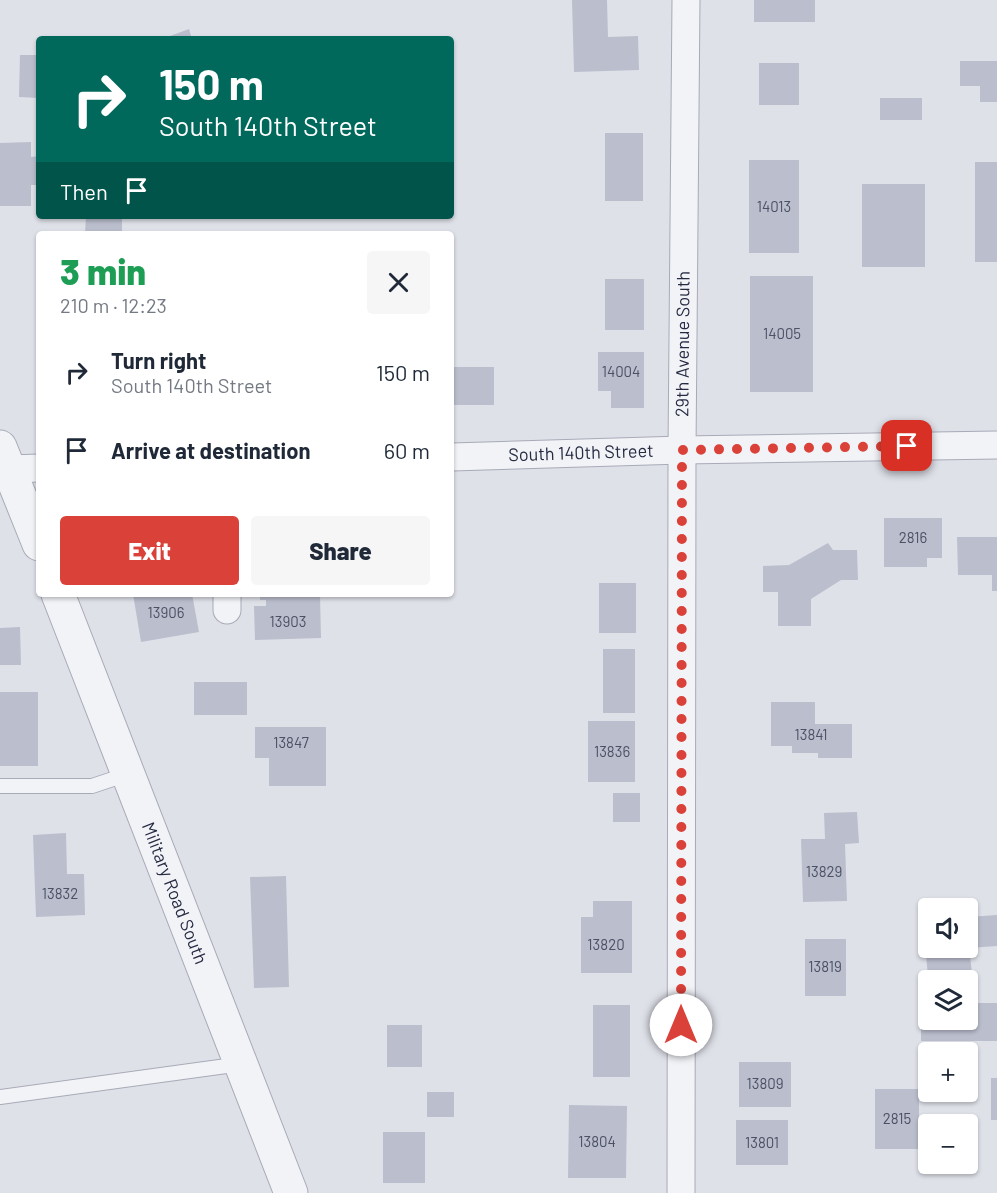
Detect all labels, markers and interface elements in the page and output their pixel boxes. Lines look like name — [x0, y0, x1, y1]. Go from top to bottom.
text: 150 m — [159, 58, 264, 108]
icon: right — [60, 60, 138, 138]
text: South 140th Street — [159, 109, 377, 141]
icon: arrive — [120, 174, 153, 207]
text: Then — [60, 178, 108, 204]
house number: 14013 — [757, 197, 791, 215]
text: 3 min — [60, 249, 146, 292]
button: close — [367, 251, 430, 314]
street label: 29th Avenue South — [670, 271, 694, 417]
text: 210 m · 12:23 — [60, 293, 167, 317]
house number: 14005 — [763, 324, 801, 342]
text: Turn right — [111, 347, 206, 373]
icon: right — [60, 356, 93, 389]
text: 150 m — [376, 359, 430, 385]
house number: 14004 — [602, 362, 640, 380]
text: South 140th Street — [111, 373, 272, 397]
pin — [881, 420, 932, 471]
icon: arrive — [890, 429, 923, 462]
icon: arrive — [60, 434, 93, 467]
text: Arrive at destination — [111, 437, 310, 463]
text: 60 m — [384, 437, 430, 463]
street label: South 140th Street — [508, 439, 654, 465]
button: Exit — [60, 516, 239, 585]
button: Share — [251, 516, 430, 585]
house number: 2816 — [899, 528, 927, 546]
house number: 13906 — [148, 603, 185, 621]
house number: 13903 — [270, 612, 307, 630]
house number: 13841 — [795, 725, 827, 743]
house number: 13847 — [273, 733, 309, 751]
house number: 13836 — [594, 742, 630, 760]
street label: Military Road South — [138, 819, 213, 967]
house number: 13829 — [806, 862, 842, 880]
house number: 13832 — [42, 884, 78, 902]
map controls — [918, 898, 978, 1174]
button: sound — [918, 898, 978, 958]
house number: 13820 — [587, 935, 625, 953]
house number: 13819 — [808, 957, 842, 975]
button: layers — [918, 970, 978, 1030]
position arrow — [649, 993, 713, 1057]
button: + — [918, 1042, 978, 1102]
house number: 13809 — [746, 1074, 784, 1092]
house number: 2815 — [883, 1109, 911, 1127]
button: − — [918, 1114, 978, 1174]
house number: 13804 — [578, 1132, 616, 1150]
house number: 13801 — [745, 1133, 779, 1151]

